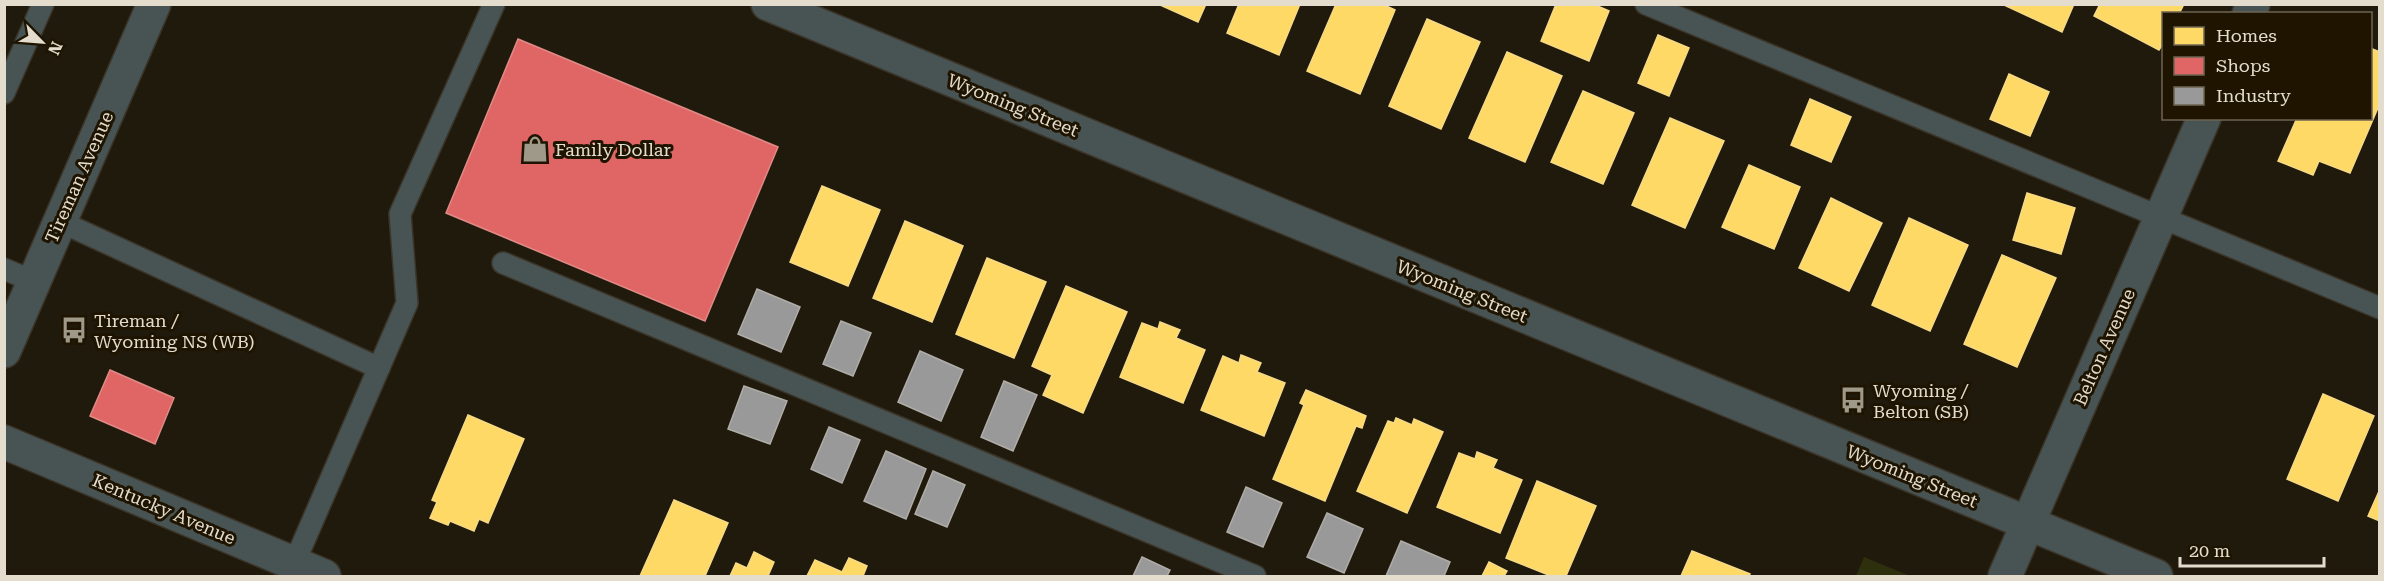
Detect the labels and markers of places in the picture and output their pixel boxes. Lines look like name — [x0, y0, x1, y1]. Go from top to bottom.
shop icon: Family Dollar — [520, 134, 550, 164]
place label: Family Dollar — [555, 139, 671, 160]
place label: Tireman / Wyoming NS (WB) — [94, 310, 255, 352]
bus stop icon: Tireman / Wyoming NS (WB) — [59, 315, 89, 345]
place label: Wyoming / Belton (SB) — [1873, 380, 1969, 422]
bus stop icon: Wyoming / Belton (SB) — [1838, 385, 1868, 415]

